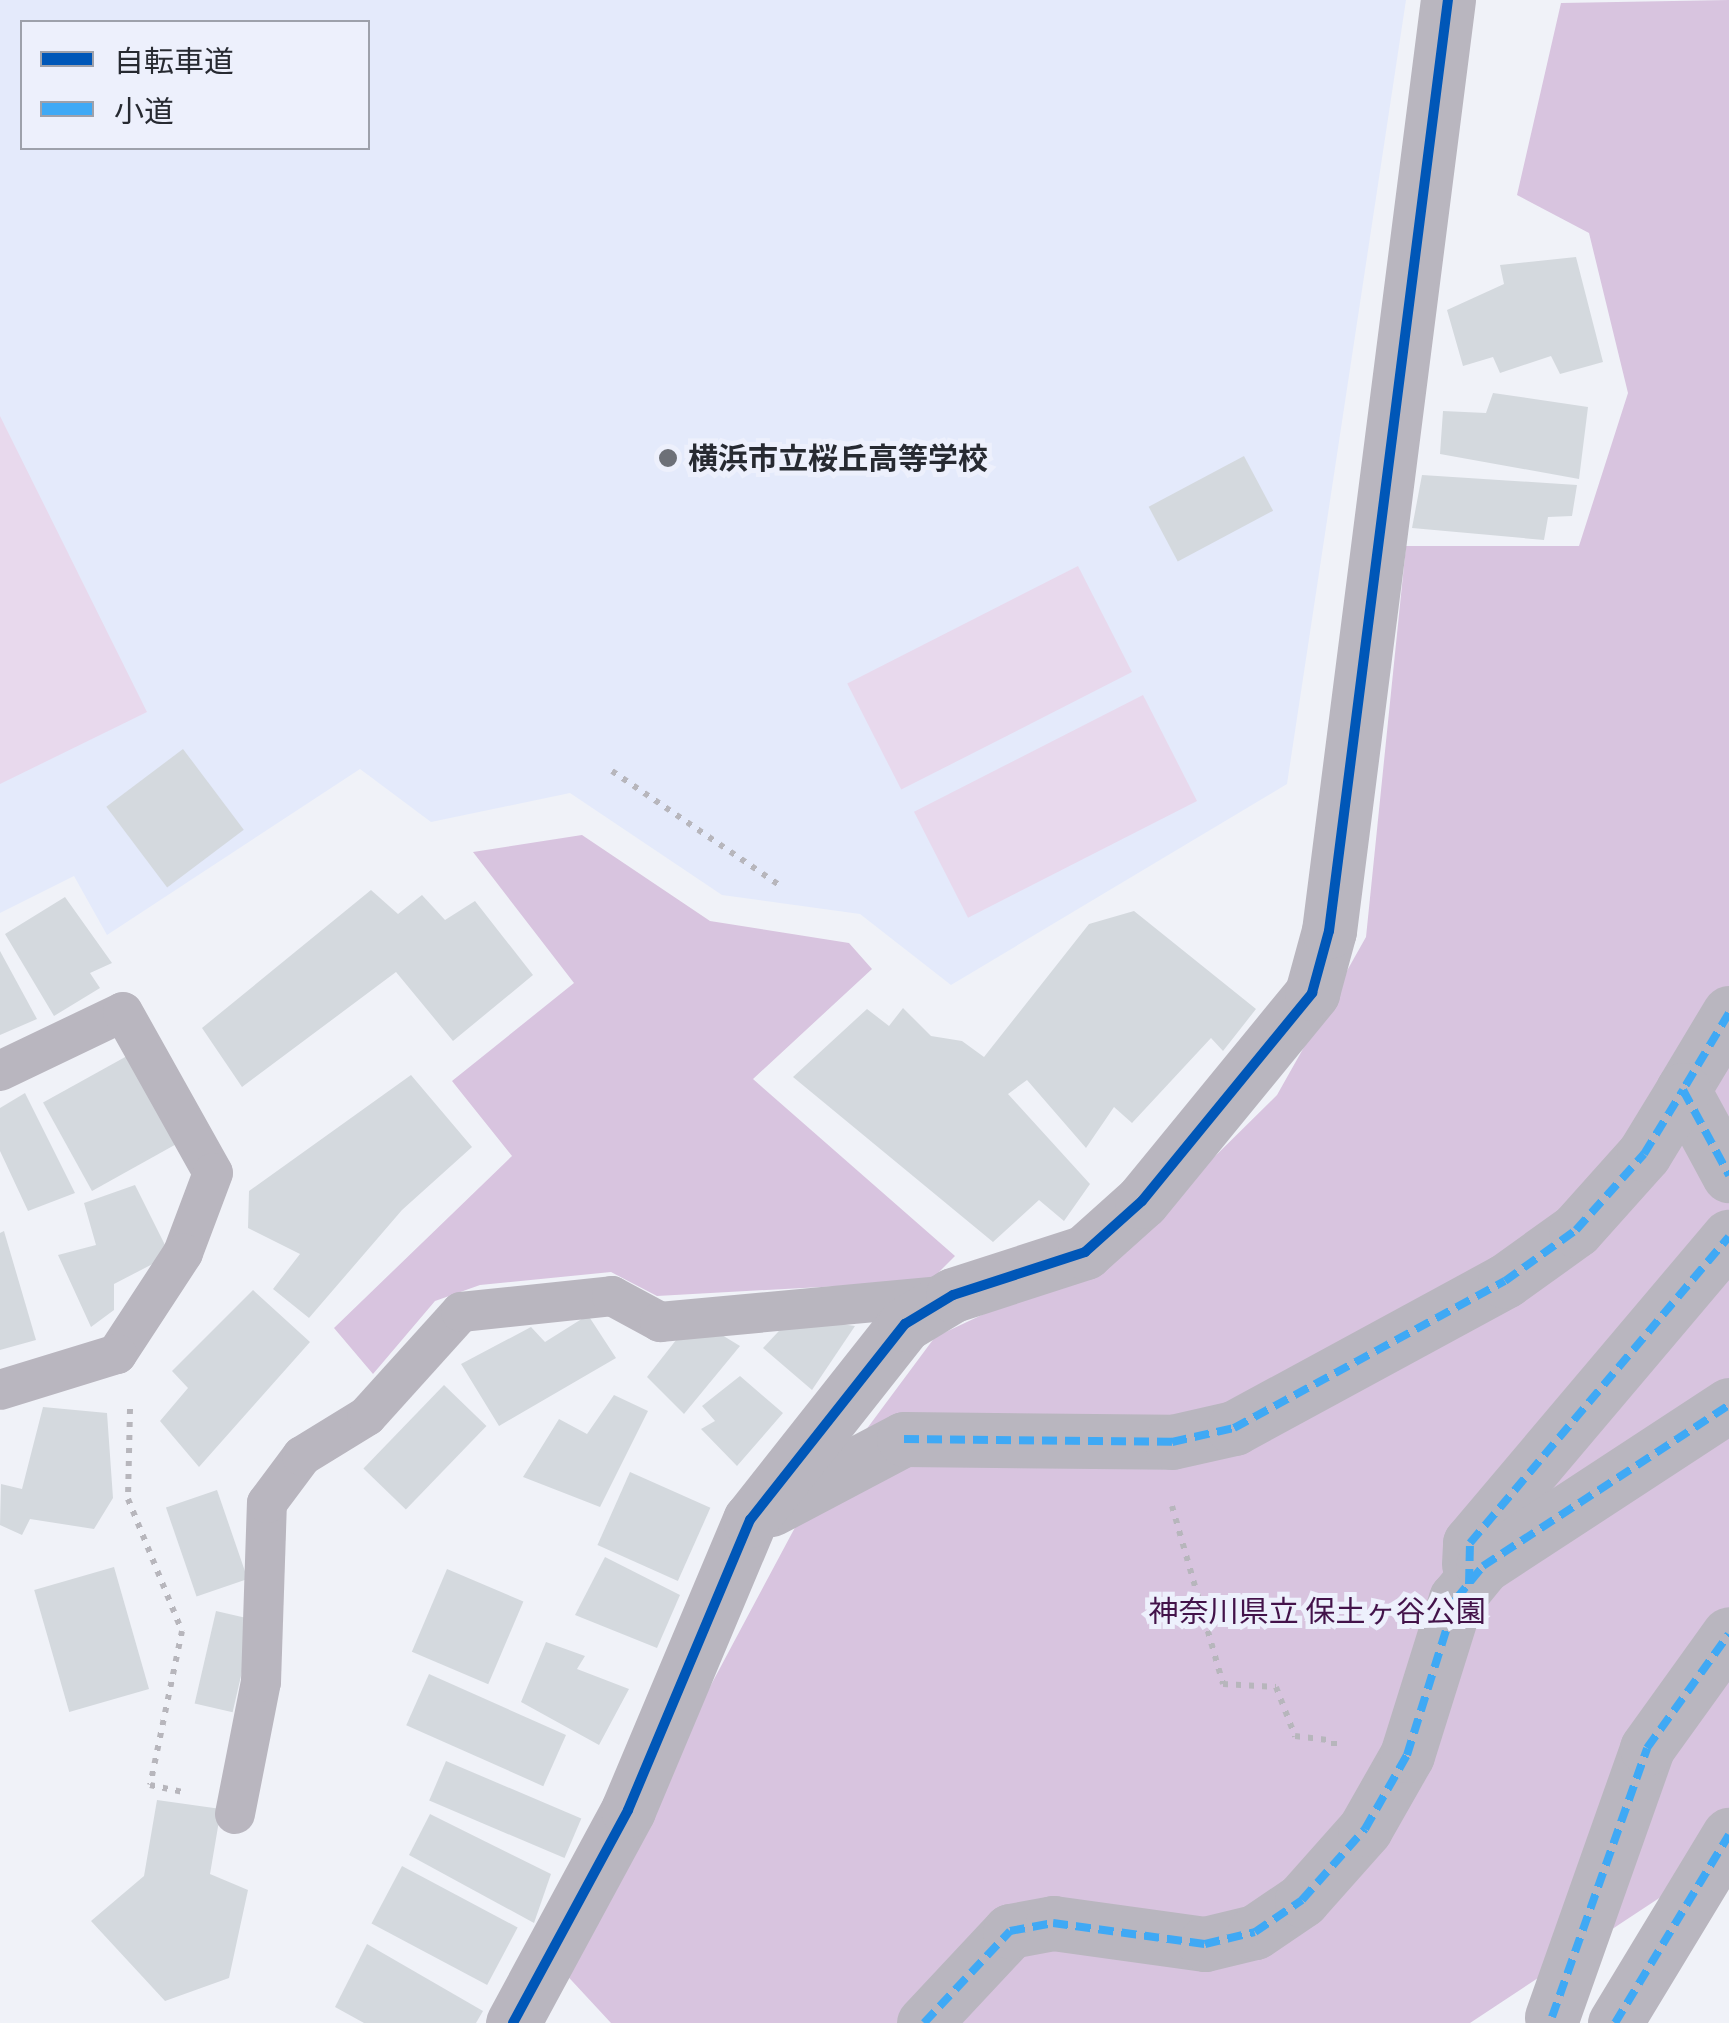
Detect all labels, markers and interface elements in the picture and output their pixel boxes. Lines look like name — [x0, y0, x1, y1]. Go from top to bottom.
legend — [20, 20, 370, 150]
text: 自転車道 — [114, 44, 234, 78]
text: 小道 — [114, 94, 174, 128]
place label: 横浜市立桜丘高等学校 — [688, 440, 988, 476]
marker: 横浜市立桜丘高等学校 — [657, 447, 679, 469]
park label: 神奈川県立 保土ヶ谷公園 — [1149, 1593, 1485, 1629]

